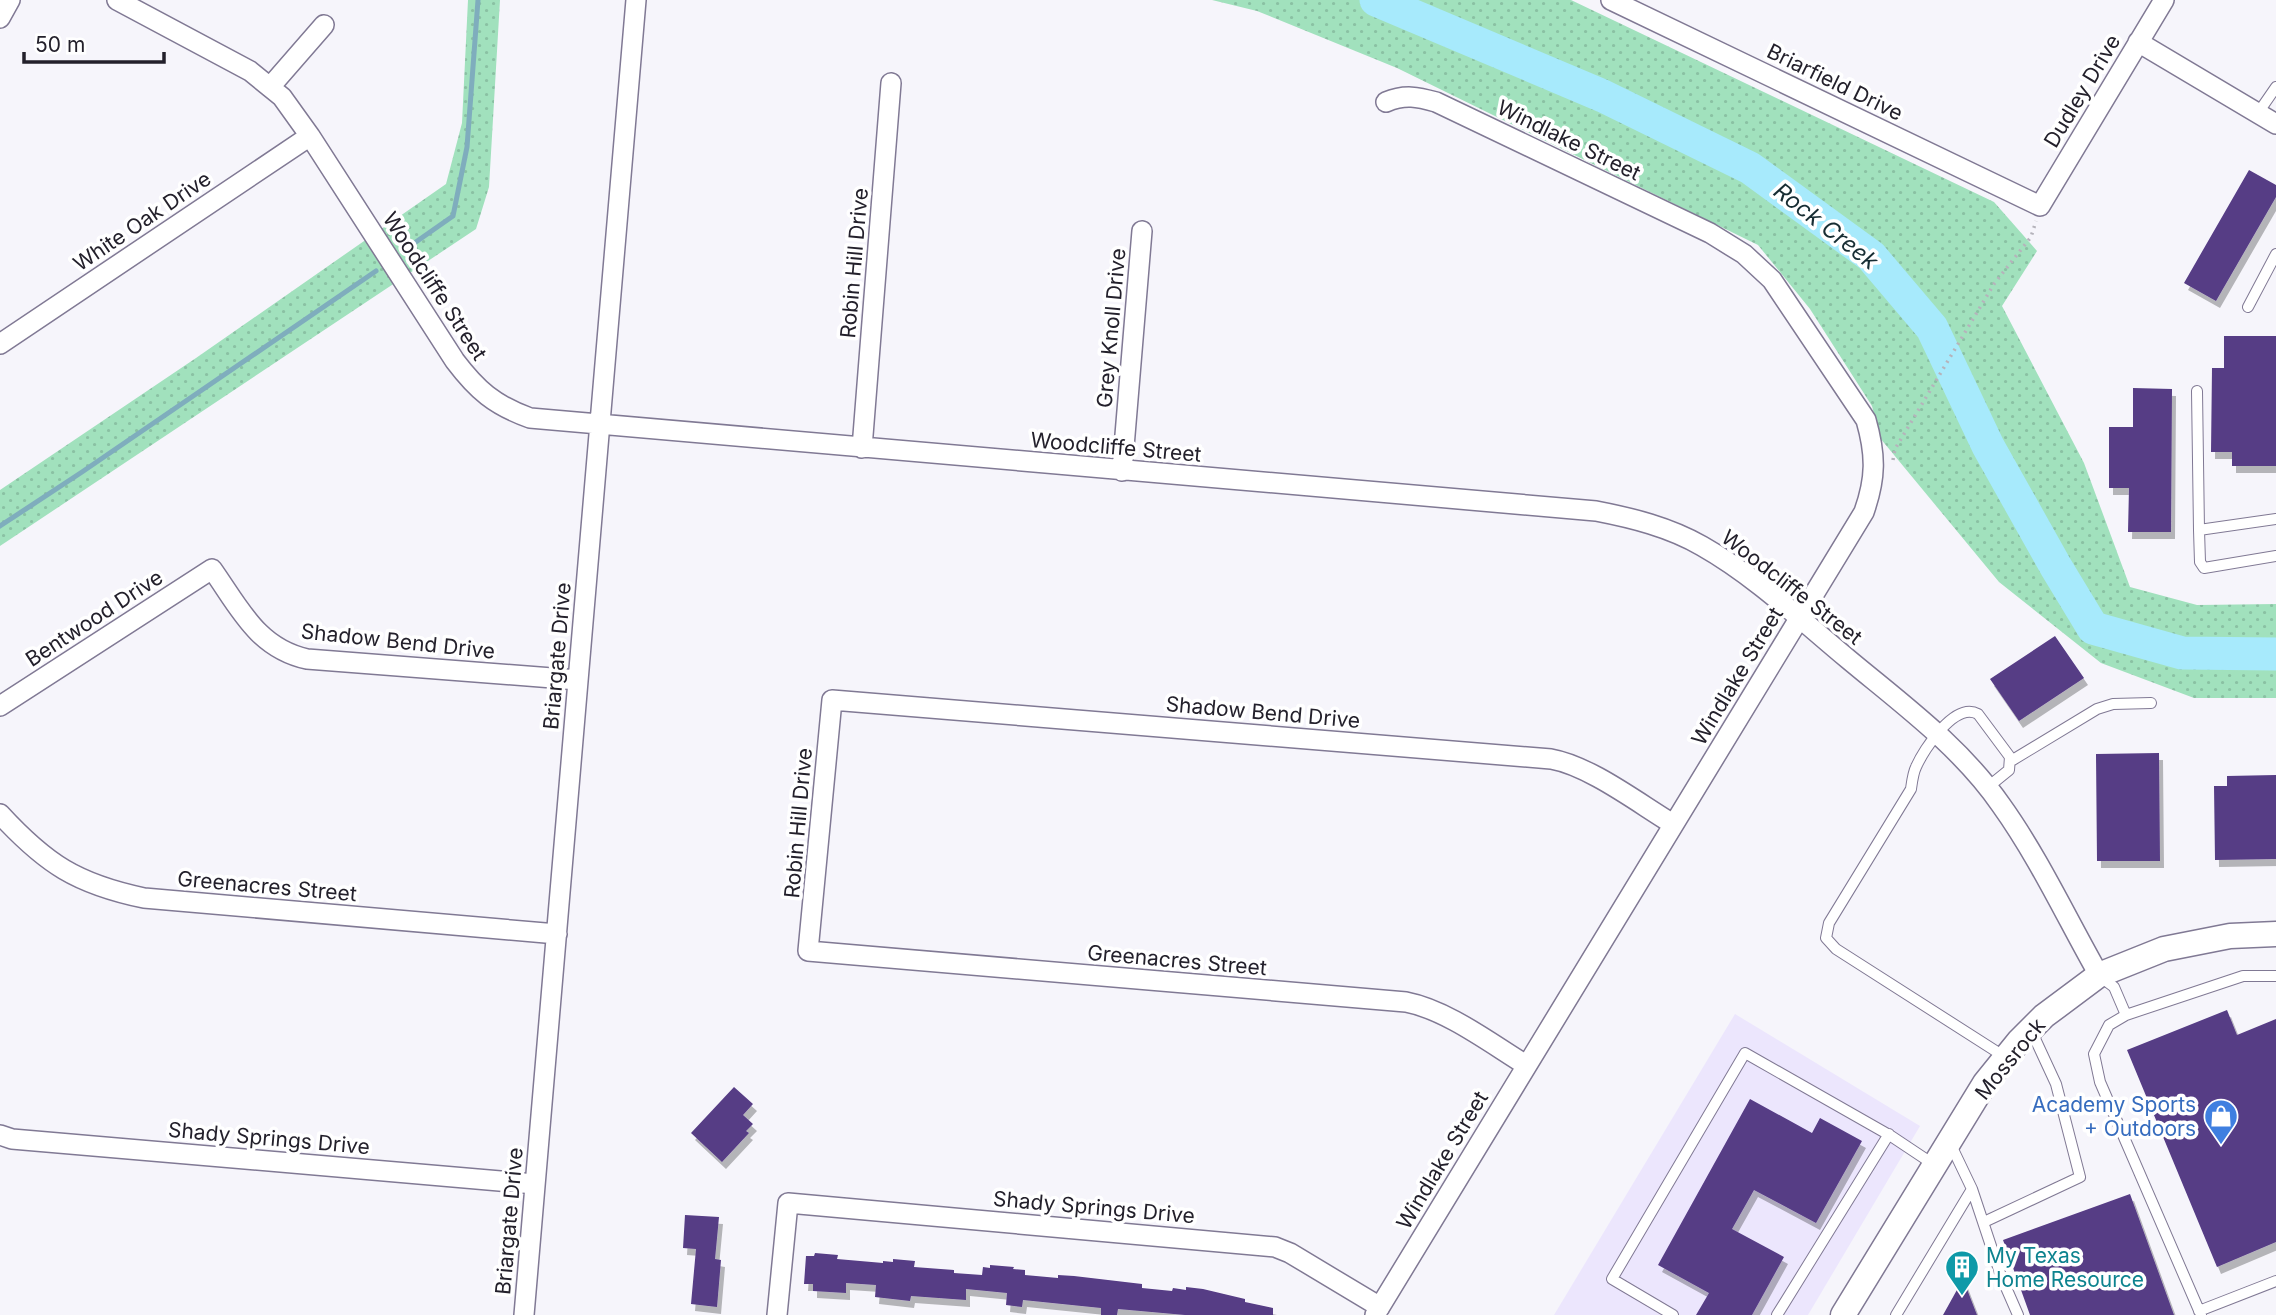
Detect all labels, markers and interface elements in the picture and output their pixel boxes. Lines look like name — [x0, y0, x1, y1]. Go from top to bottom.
scale bar — [24, 21, 164, 65]
street label: Dudley Drive — [2039, 30, 2125, 152]
text: 50 m — [35, 32, 85, 57]
street label: Briarfield Drive — [1763, 38, 1907, 126]
street label: Windlake Street — [1493, 94, 1645, 186]
street label: White Oak Drive — [69, 166, 215, 276]
water label: Rock Creek — [1768, 177, 1884, 276]
street label: Robin Hill Drive — [835, 187, 873, 339]
street label: Woodcliffe Street — [378, 207, 492, 365]
street label: Grey Knoll Drive — [1092, 247, 1130, 409]
street label: Woodcliffe Street — [1030, 427, 1203, 467]
street label: Woodcliffe Street — [1717, 524, 1867, 650]
street label: Bentwood Drive — [21, 564, 167, 672]
street label: Briargate Drive — [538, 581, 576, 731]
street label: Windlake Street — [1686, 602, 1788, 749]
street label: Shadow Bend Drive — [300, 618, 496, 664]
street label: Shadow Bend Drive — [1165, 691, 1361, 733]
street label: Robin Hill Drive — [779, 747, 817, 899]
street label: Greenacres Street — [176, 866, 358, 906]
street label: Greenacres Street — [1086, 940, 1268, 980]
street label: Mossrock — [1970, 1013, 2051, 1105]
street label: Windlake Street — [1391, 1086, 1493, 1233]
place label: Academy Sports + Outdoors — [2032, 1092, 2196, 1141]
shop icon: Academy Sports + Outdoors — [2202, 1097, 2240, 1146]
street label: Shady Springs Drive — [167, 1117, 371, 1159]
street label: Briargate Drive — [490, 1146, 528, 1296]
street label: Shady Springs Drive — [992, 1186, 1196, 1228]
place label: My Texas Home Resource — [1986, 1243, 2144, 1292]
building icon: My Texas Home Resource — [1943, 1248, 1981, 1297]

